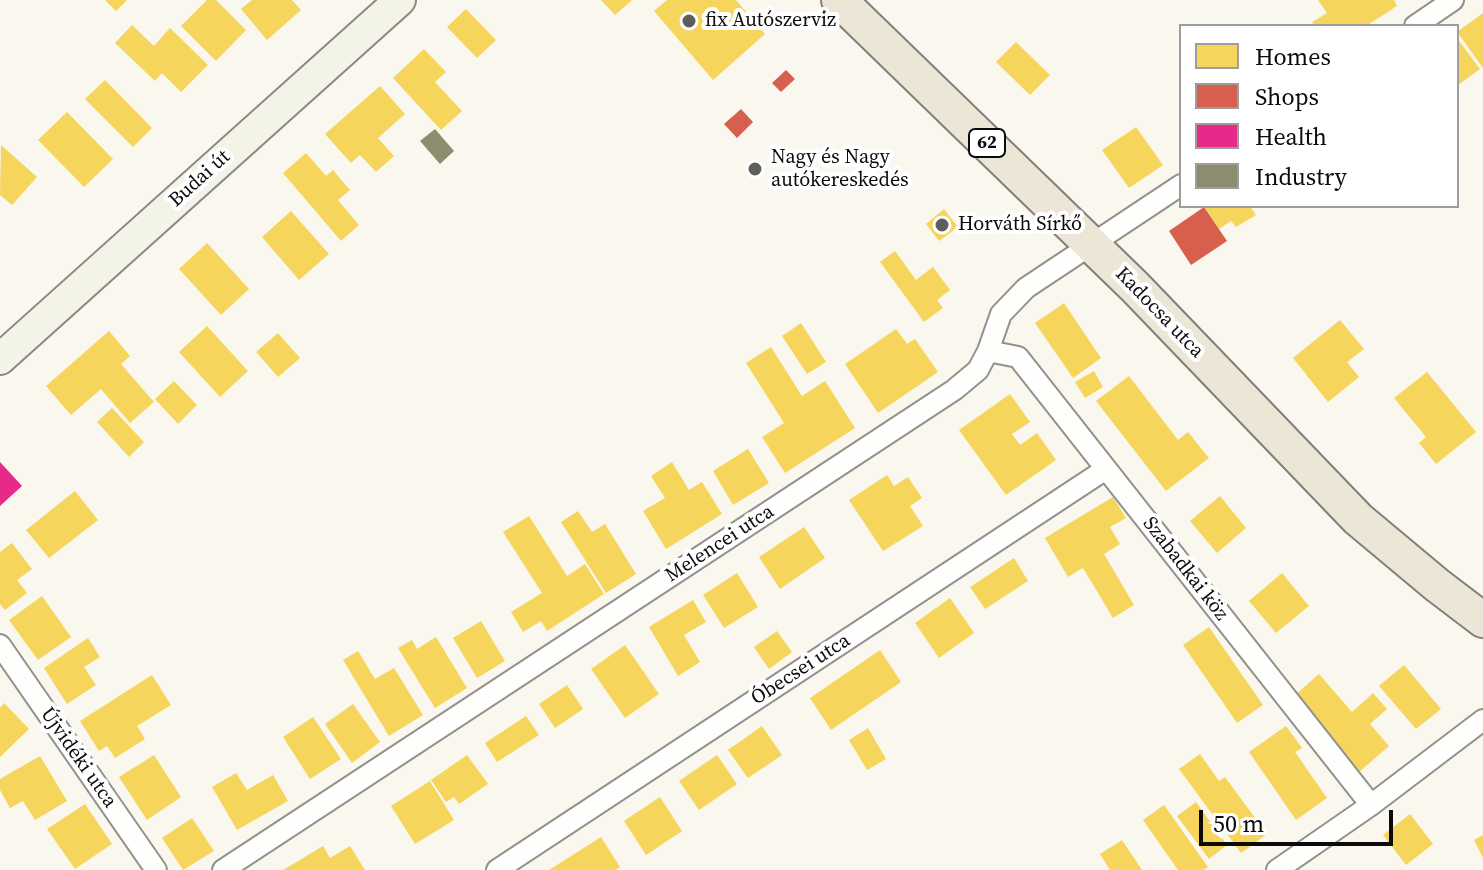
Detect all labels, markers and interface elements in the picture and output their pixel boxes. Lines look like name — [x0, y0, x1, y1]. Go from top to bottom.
place label: fix Autószerviz — [705, 9, 836, 33]
marker: fix Autószerviz — [680, 12, 698, 30]
legend — [1179, 24, 1459, 208]
text: Homes — [1255, 40, 1331, 73]
text: Shops — [1255, 80, 1319, 113]
text: Health — [1255, 120, 1327, 153]
road number: 62 — [969, 129, 1005, 157]
street label: Budai út — [165, 145, 235, 213]
place label: Nagy és Nagy autókereskedés — [771, 146, 909, 193]
marker: Nagy és Nagy autókereskedés — [746, 160, 764, 178]
text: Industry — [1255, 160, 1347, 193]
place label: Horváth Sírkő — [958, 213, 1082, 237]
marker: Horváth Sírkő — [933, 216, 951, 234]
street label: Kadocsa utca — [1110, 263, 1208, 363]
street label: Melencei utca — [661, 500, 779, 588]
street label: Szabadkai köz — [1137, 512, 1233, 626]
street label: Óbecsei utca — [747, 629, 855, 711]
street label: Újvidéki utca — [35, 703, 121, 813]
scale bar — [1203, 794, 1397, 844]
text: 50 m — [1213, 807, 1264, 840]

